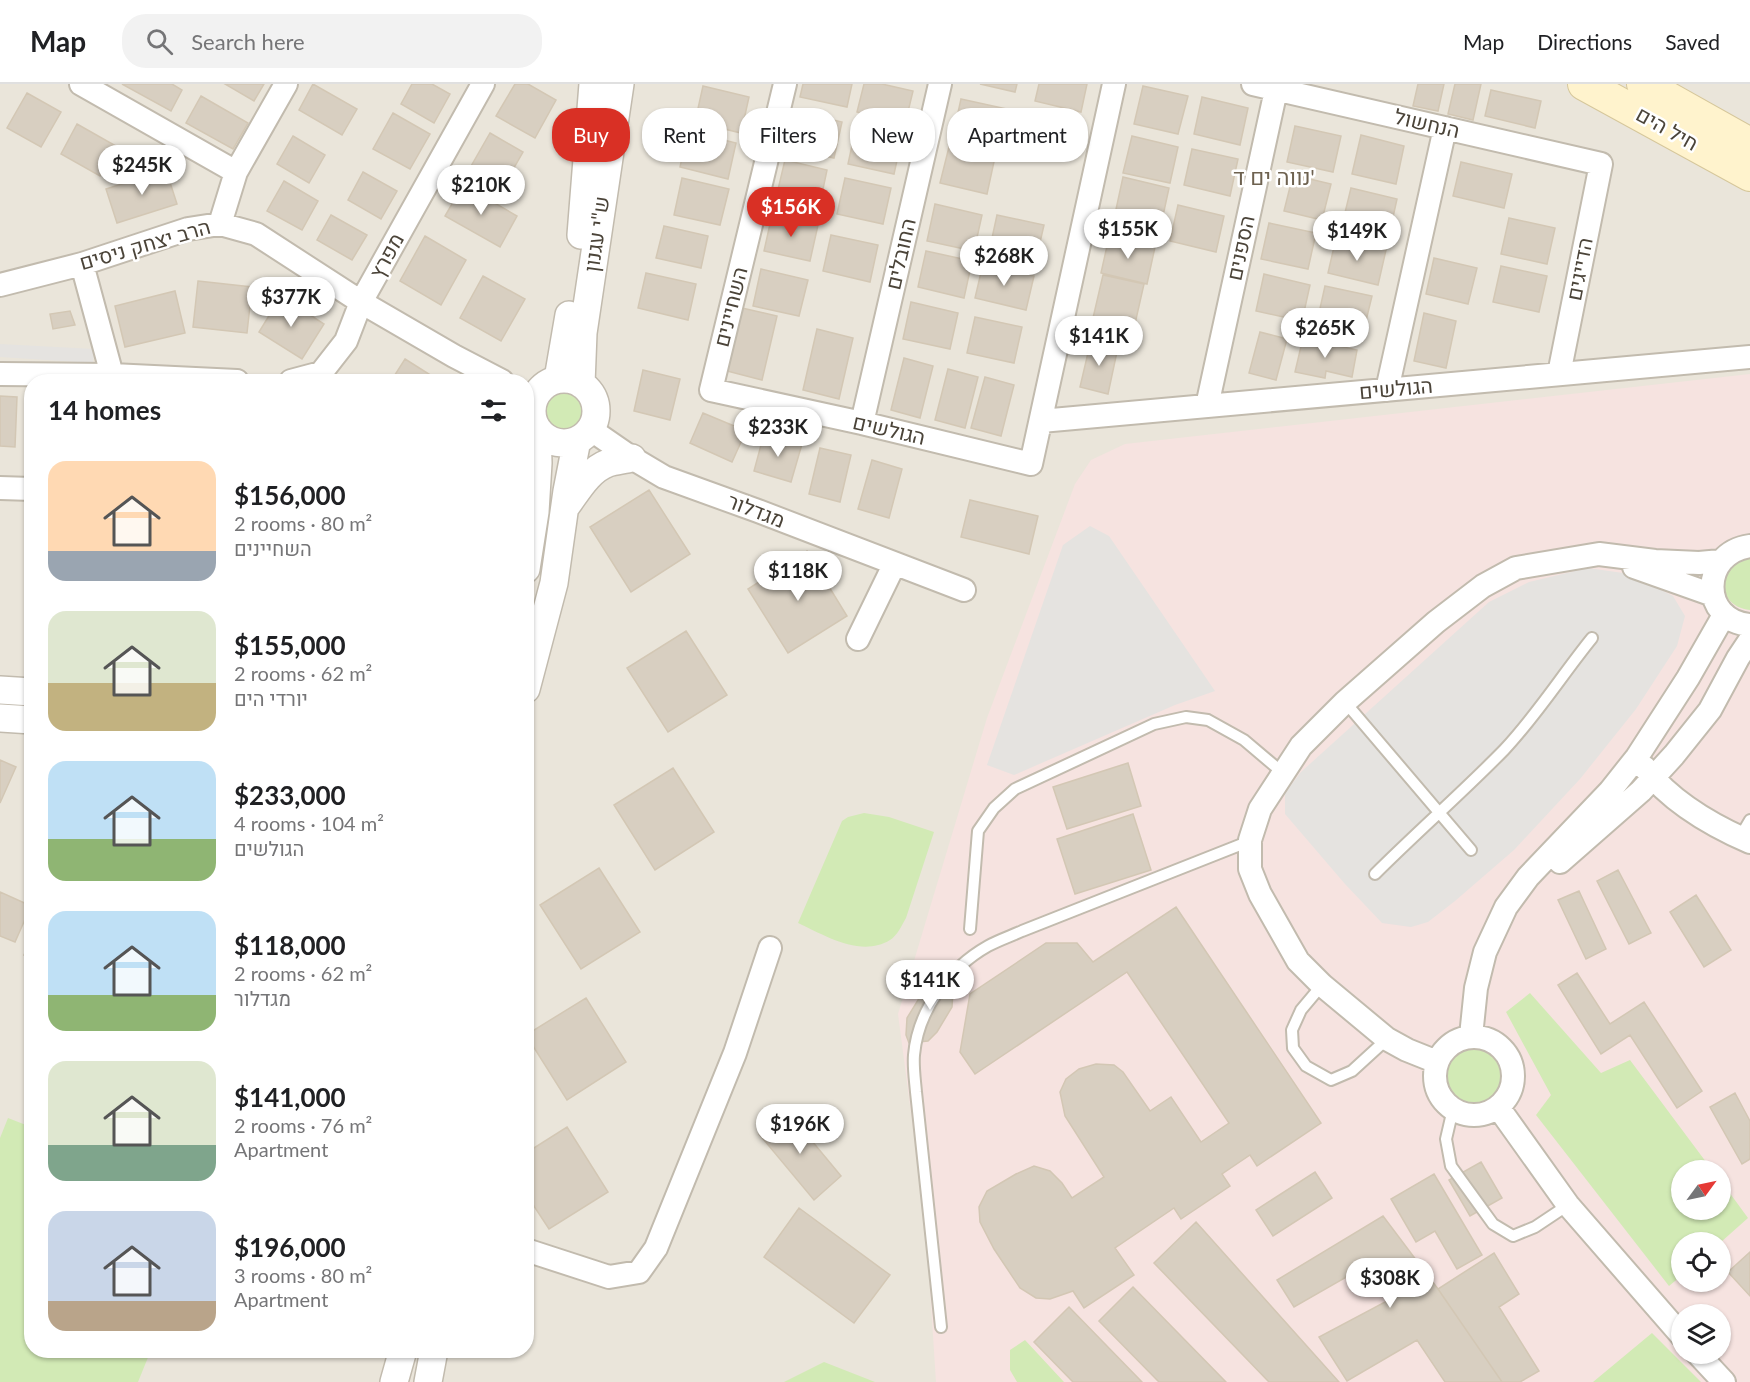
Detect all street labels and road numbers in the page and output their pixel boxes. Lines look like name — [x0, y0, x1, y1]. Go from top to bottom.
street label: חיל הים — [1632, 100, 1703, 155]
street label: הנחשול — [1392, 103, 1462, 142]
street label: ש"י עגנון — [578, 194, 613, 273]
street label: הרב יצחק ניסים — [76, 213, 213, 274]
street label: הספנים — [1220, 213, 1259, 283]
street label: החובלים — [879, 215, 920, 292]
street label: מפרץ — [363, 228, 408, 282]
street label: הדייגים — [1560, 235, 1597, 302]
street label: השחיינים — [708, 264, 752, 349]
street label: הגולשים — [1358, 372, 1434, 403]
street label: הגולשים — [851, 408, 928, 449]
street label: מגדלור — [724, 487, 789, 532]

